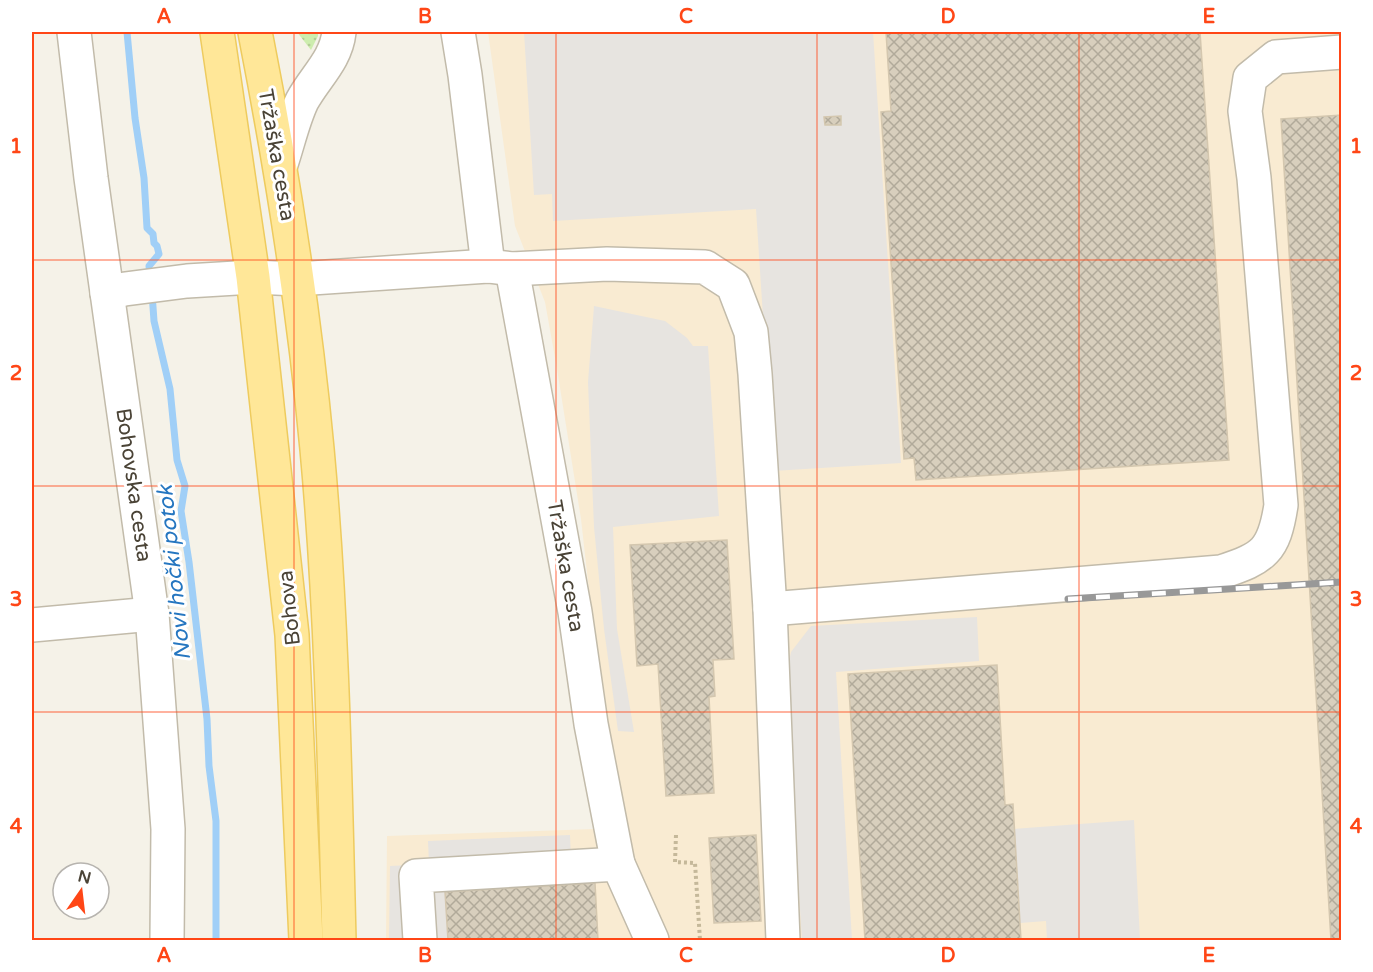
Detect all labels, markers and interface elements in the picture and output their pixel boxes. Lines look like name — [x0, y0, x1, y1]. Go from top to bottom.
text: A — [157, 5, 172, 29]
text: B — [418, 5, 432, 29]
text: C — [679, 5, 693, 29]
text: D — [940, 5, 956, 29]
text: E — [1203, 5, 1216, 29]
street label: Tržaška cesta — [253, 87, 300, 223]
text: 1 — [10, 135, 22, 159]
text: 1 — [1350, 135, 1362, 159]
text: 2 — [10, 362, 22, 386]
text: 2 — [1350, 362, 1362, 386]
street label: Bohovska cesta — [110, 407, 157, 564]
water label: Novi hočki potok — [152, 482, 196, 662]
street label: Tržaška cesta — [542, 498, 589, 634]
street label: Bohova — [273, 569, 306, 647]
text: 3 — [10, 588, 22, 612]
text: 3 — [1350, 588, 1362, 612]
text: 4 — [10, 815, 23, 839]
text: 4 — [1350, 815, 1363, 839]
north arrow — [51, 861, 111, 921]
text: N — [76, 866, 93, 889]
text: A — [157, 944, 172, 968]
text: B — [418, 944, 432, 968]
text: C — [679, 944, 693, 968]
text: D — [940, 944, 956, 968]
text: E — [1203, 944, 1216, 968]

